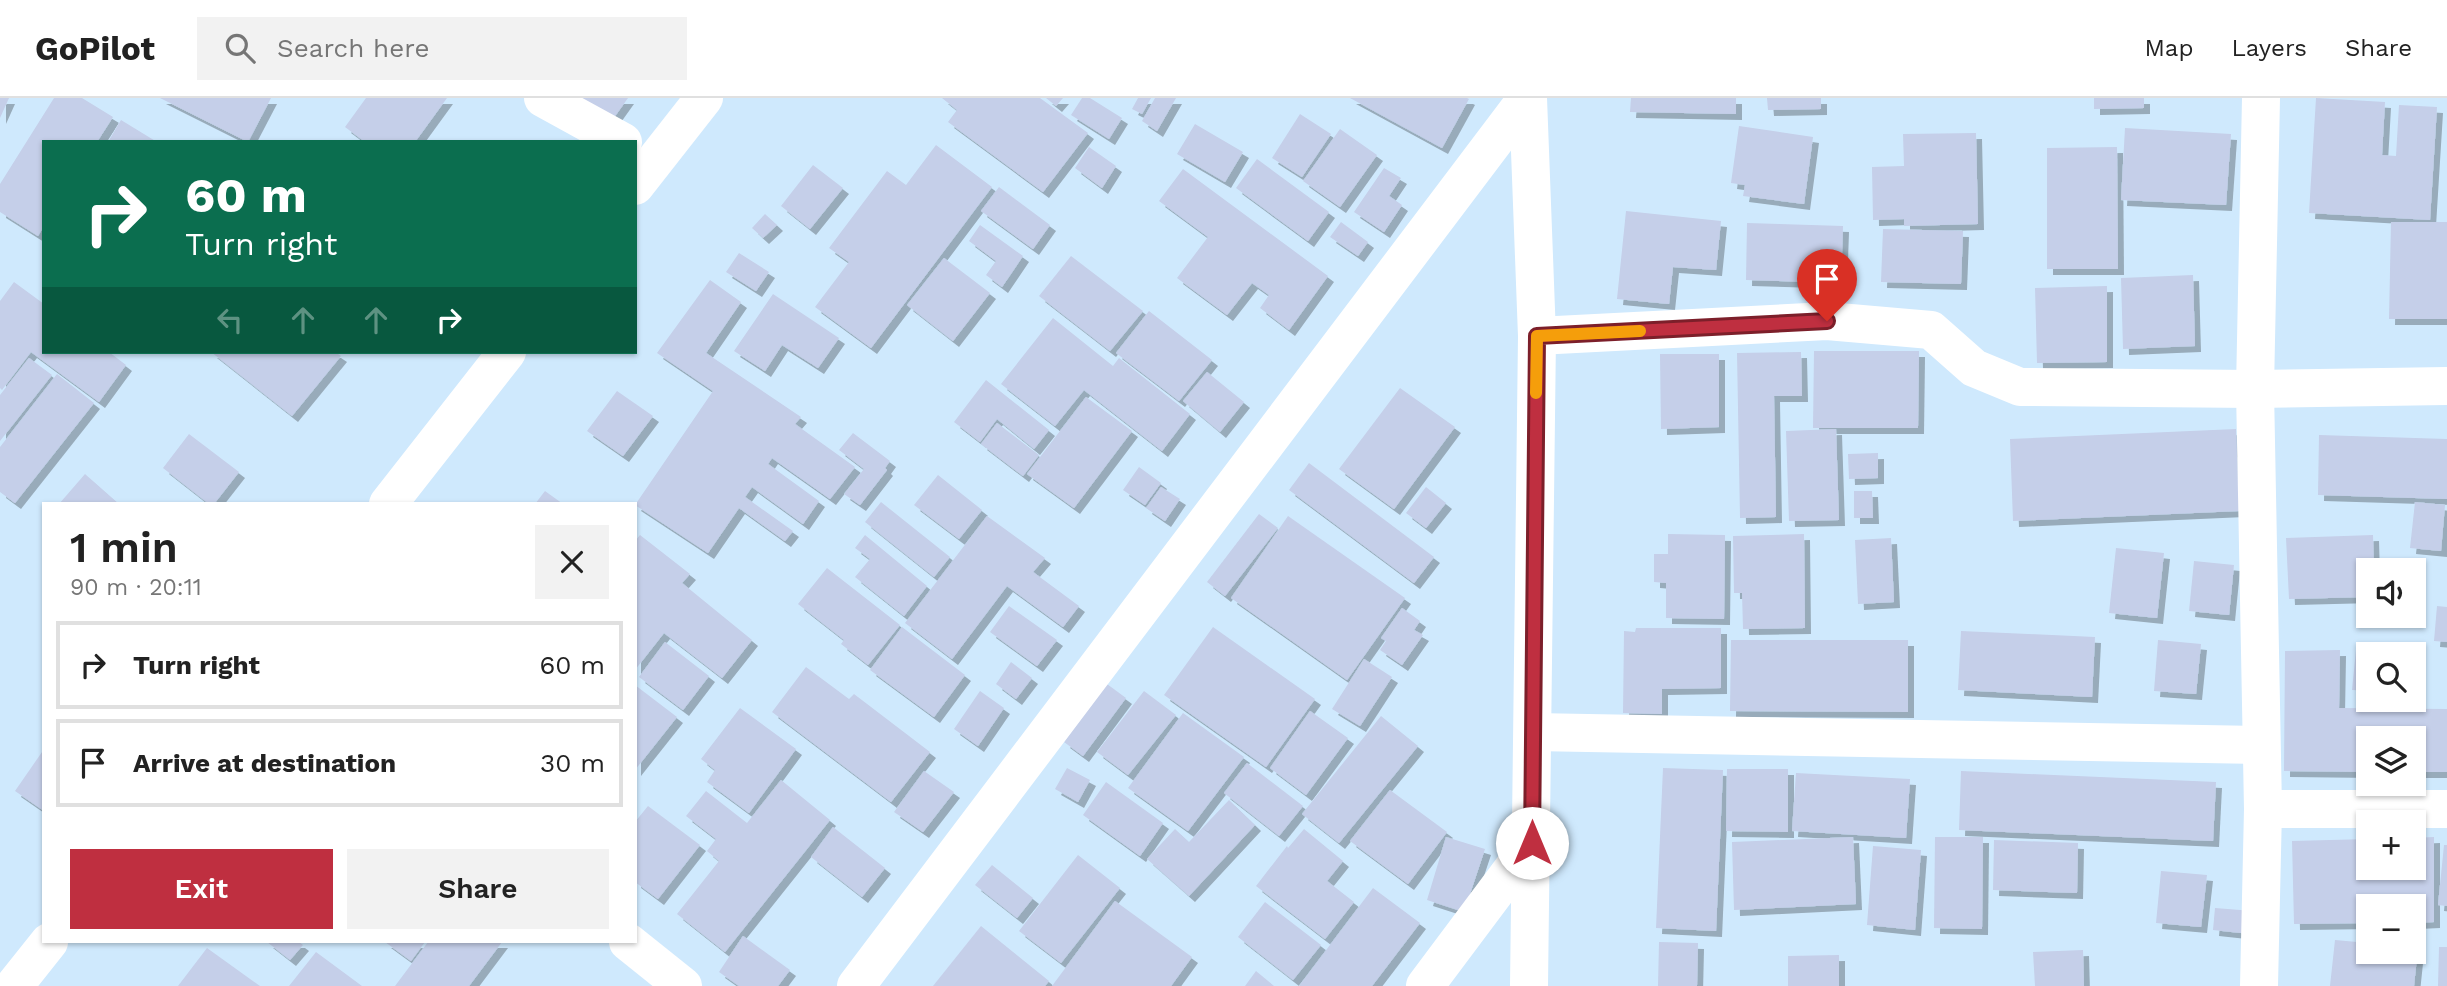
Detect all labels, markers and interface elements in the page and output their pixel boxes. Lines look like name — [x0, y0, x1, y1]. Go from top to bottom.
search box — [197, 17, 687, 80]
text: GoPilot — [35, 29, 155, 68]
icon: search — [221, 29, 259, 67]
text: Search here — [277, 33, 429, 63]
text: Map — [2145, 34, 2193, 62]
text: Layers — [2231, 34, 2307, 62]
text: Share — [2345, 34, 2412, 62]
text: 60 m — [185, 166, 307, 224]
icon: right — [70, 168, 161, 259]
text: Turn right — [185, 225, 337, 263]
pin — [1797, 249, 1857, 321]
icon: arrive — [1808, 260, 1846, 298]
icon: left — [211, 301, 249, 339]
icon: ahead — [284, 301, 322, 339]
icon: ahead — [357, 301, 395, 339]
icon: right — [430, 301, 468, 339]
text: 1 min — [70, 523, 178, 572]
button: close — [535, 525, 609, 599]
map controls — [2356, 558, 2426, 964]
button: sound — [2356, 558, 2426, 628]
text: 90 m · 20:11 — [70, 574, 202, 601]
button: search — [2356, 642, 2426, 712]
icon: right — [74, 646, 112, 684]
text: Turn right — [133, 650, 260, 680]
text: 60 m — [539, 650, 605, 680]
button: layers — [2356, 726, 2426, 796]
icon: arrive — [74, 744, 112, 782]
text: Arrive at destination — [133, 748, 396, 778]
text: 30 m — [540, 748, 605, 778]
position arrow — [1495, 806, 1569, 880]
button: + — [2356, 810, 2426, 880]
button: Exit — [70, 849, 333, 929]
button: Share — [347, 849, 609, 929]
button: − — [2356, 894, 2426, 964]

